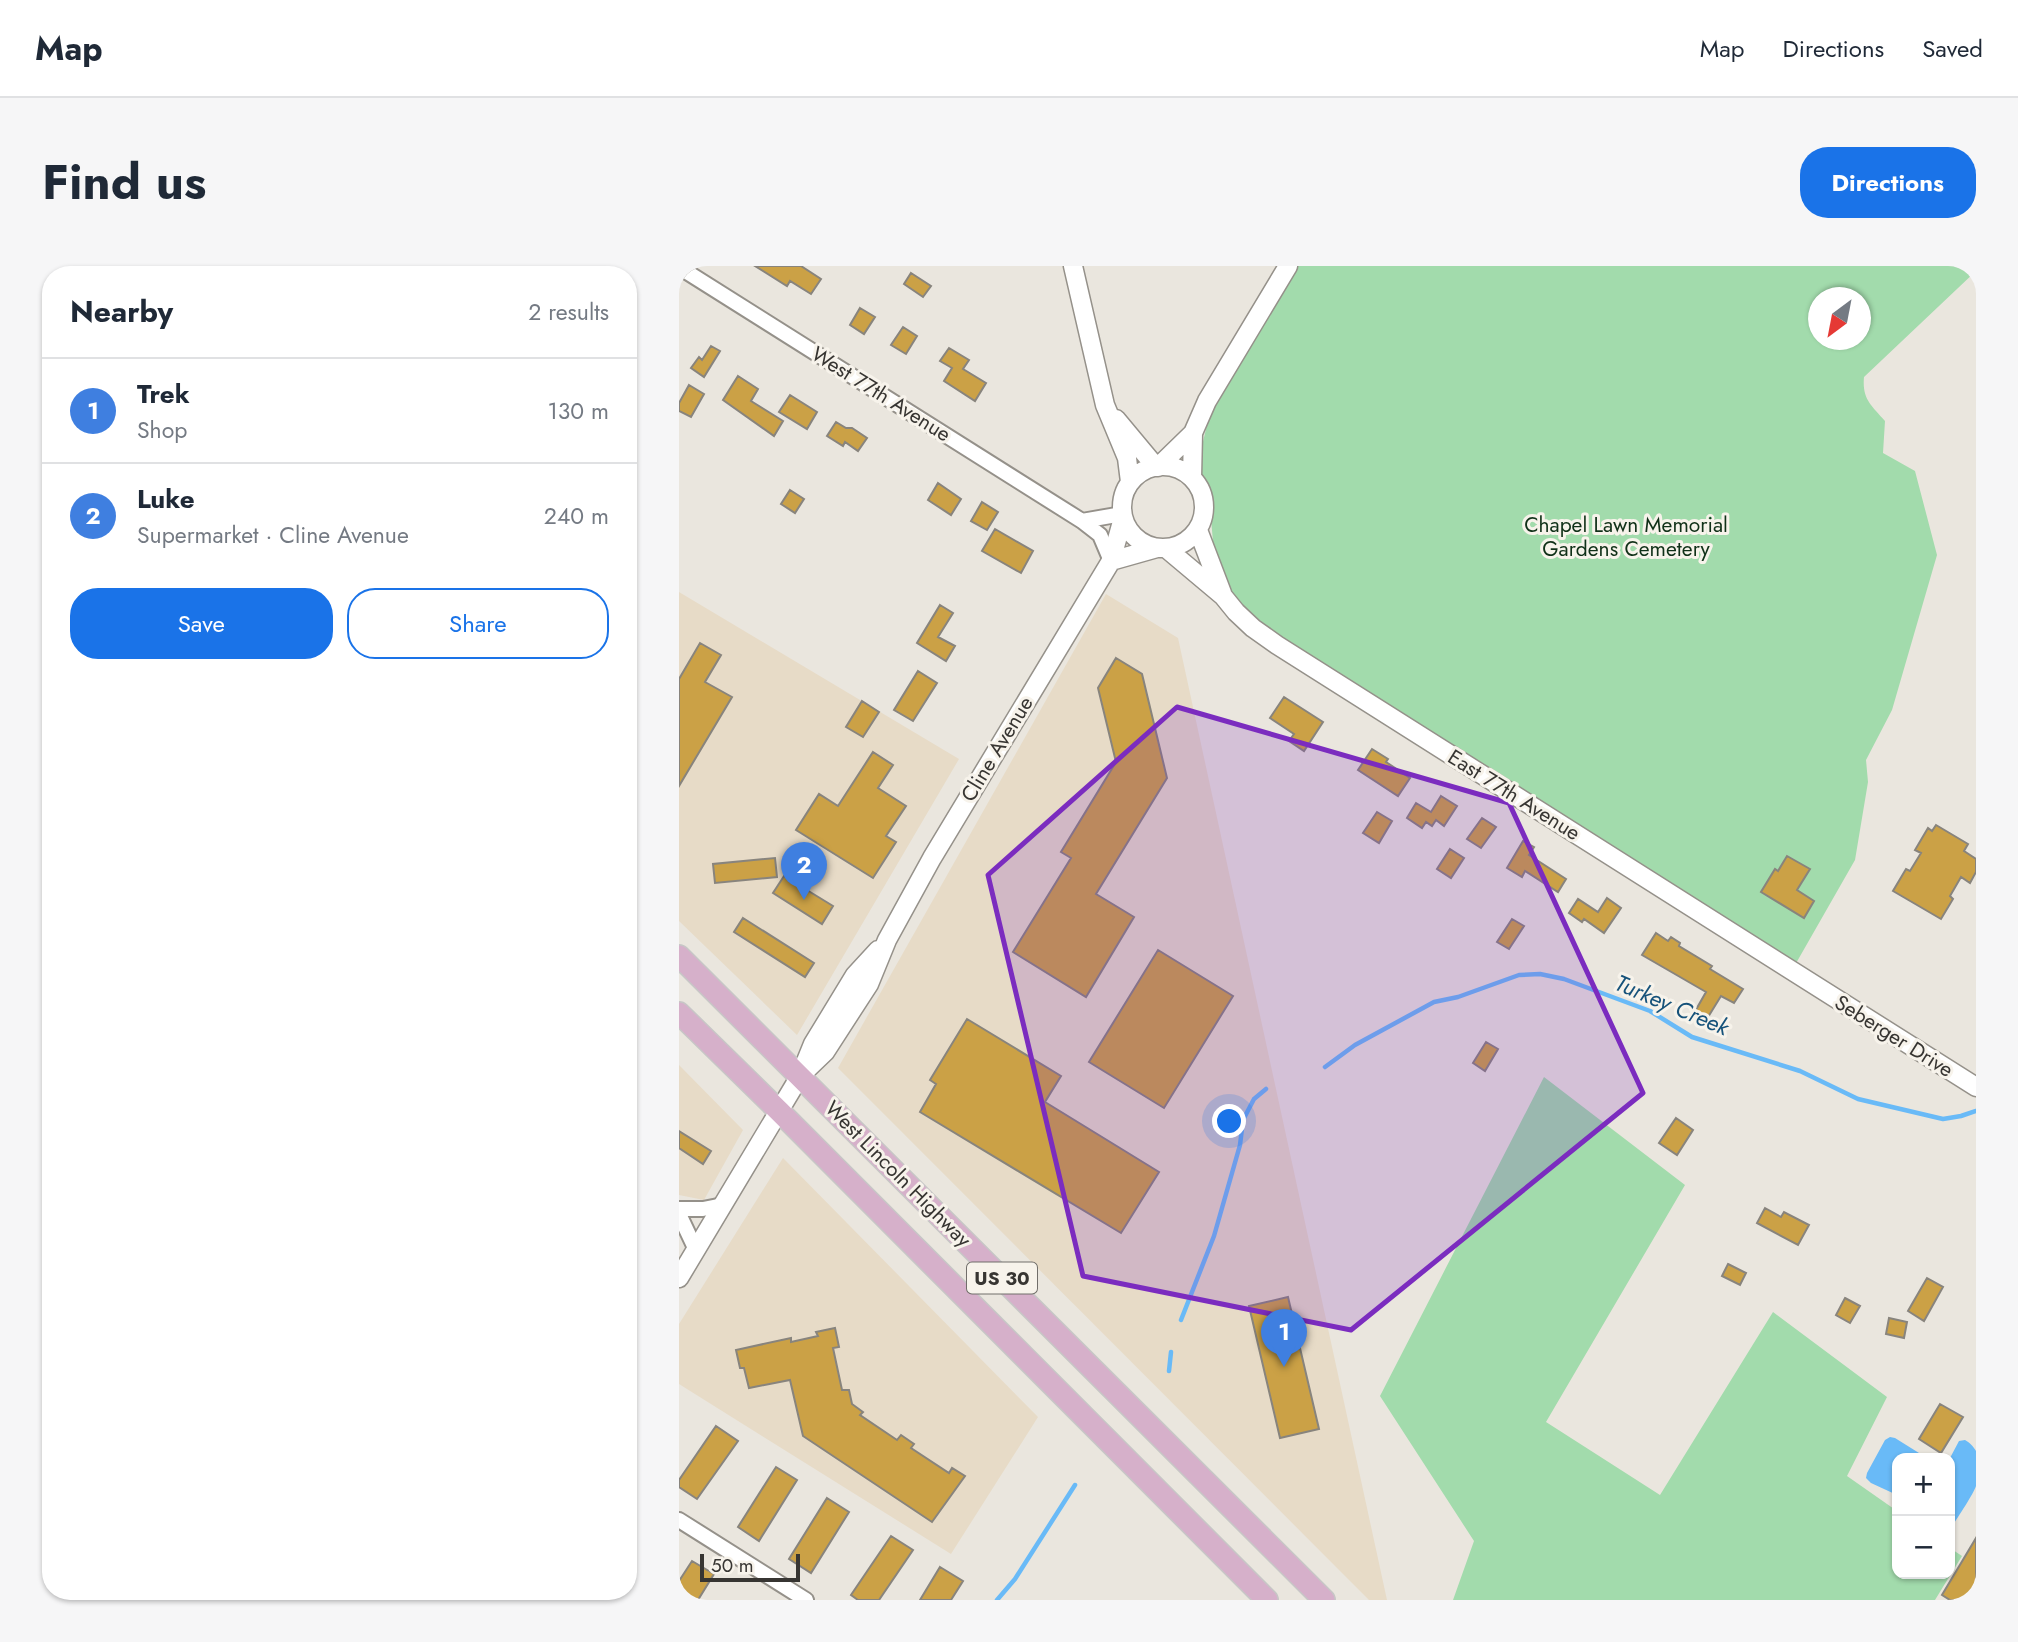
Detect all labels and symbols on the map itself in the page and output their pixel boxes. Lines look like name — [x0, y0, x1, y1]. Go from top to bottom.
north arrow — [1808, 287, 1871, 350]
street label: West 77th Avenue — [805, 339, 957, 449]
park label: Chapel Lawn Memorial Gardens Cemetery — [1524, 510, 1728, 564]
street label: Cline Avenue — [954, 690, 1040, 807]
street label: East 77th Avenue — [1442, 742, 1586, 848]
pin: 2 — [781, 842, 827, 900]
water label: Turkey Creek — [1610, 966, 1735, 1045]
street label: Seberger Drive — [1829, 988, 1959, 1085]
street label: West Lincoln Highway — [818, 1094, 979, 1255]
your location — [1212, 1104, 1246, 1138]
road number: US 30 — [967, 1262, 1037, 1294]
pin: 1 — [1261, 1309, 1307, 1367]
scale bar — [700, 1551, 800, 1583]

